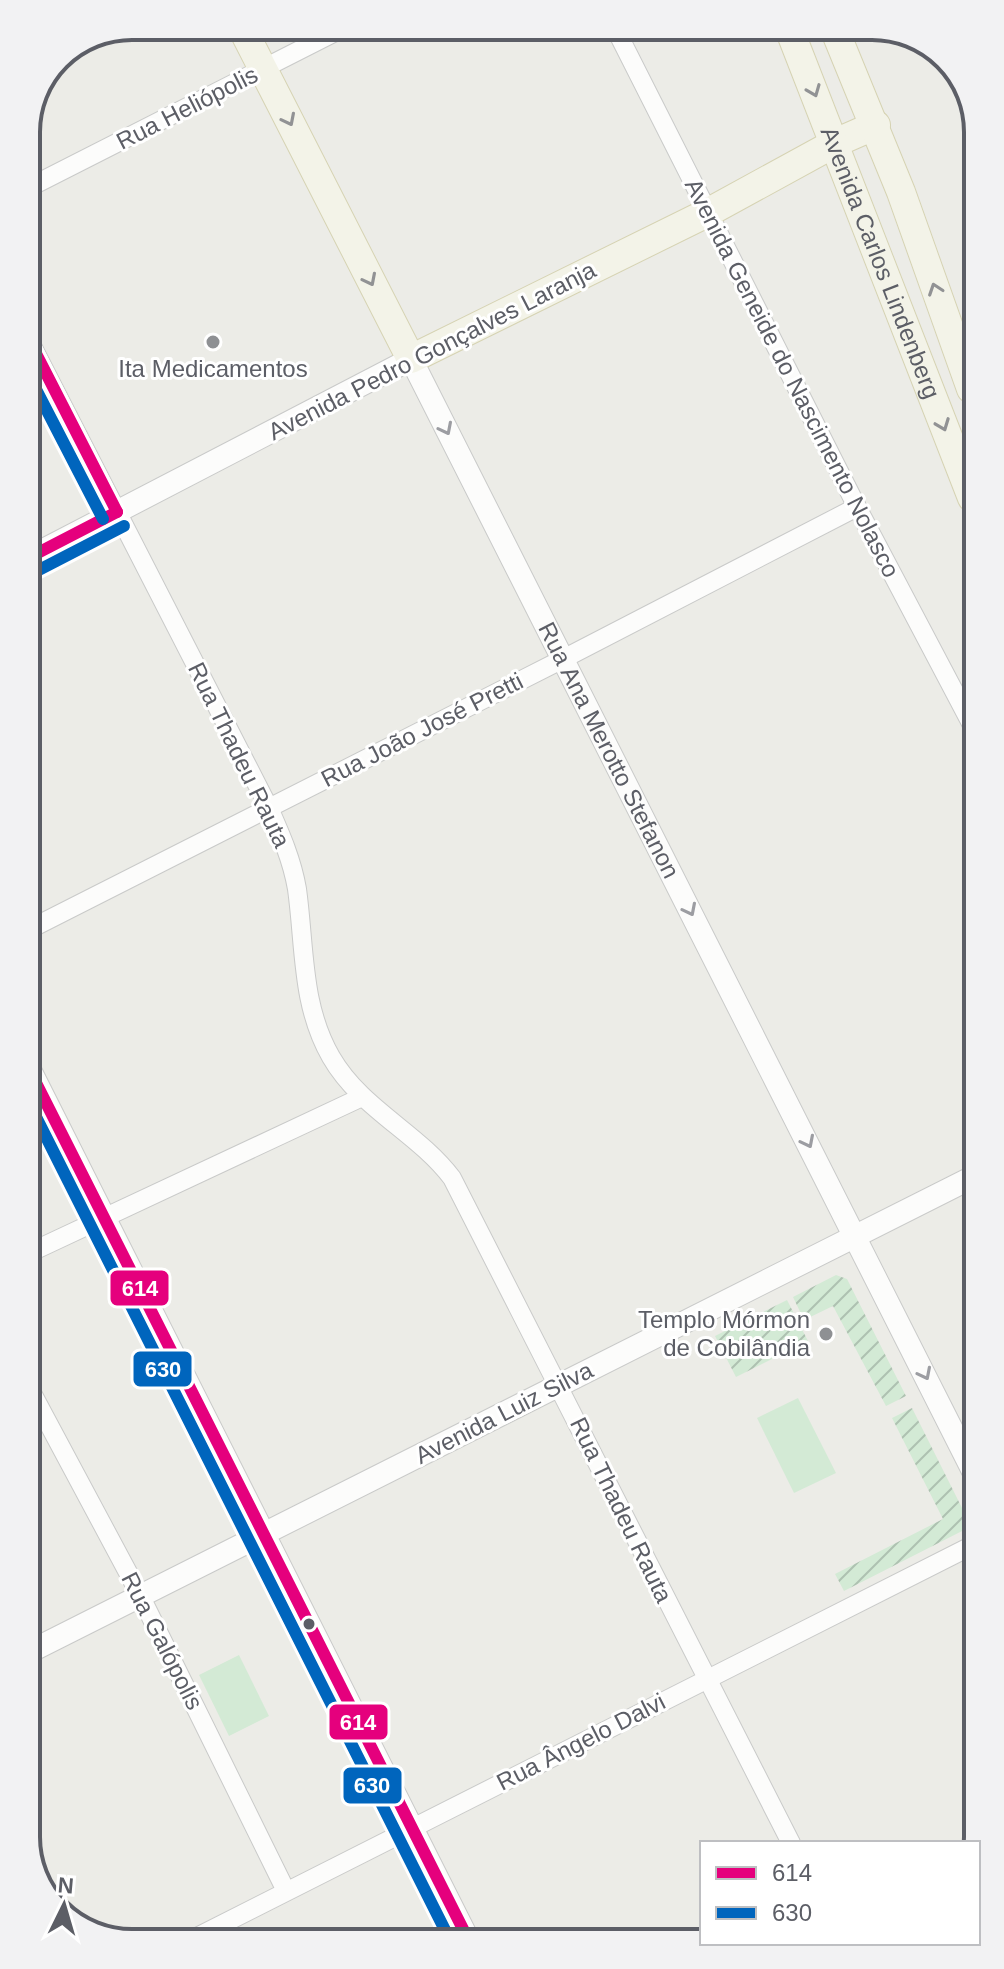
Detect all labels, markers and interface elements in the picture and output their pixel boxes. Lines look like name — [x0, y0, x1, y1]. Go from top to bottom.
street label: Rua Heliópolis — [112, 60, 262, 155]
one-way arrow — [804, 82, 820, 97]
one-way arrow — [279, 112, 294, 127]
street label: Avenida Carlos Lindenberg — [816, 123, 946, 402]
street label: Avenida Geneide do Nascimento Nolasco — [680, 174, 905, 582]
street label: Avenida Pedro Gonçalves Laranja — [264, 256, 601, 445]
one-way arrow — [361, 272, 376, 287]
one-way arrow — [929, 283, 945, 297]
marker: Ita Medicamentos — [204, 333, 222, 351]
place label: Ita Medicamentos — [118, 355, 308, 382]
one-way arrow — [934, 417, 950, 431]
one-way arrow — [436, 420, 452, 435]
street label: Rua Ana Merotto Stefanon — [533, 618, 685, 882]
street label: Rua Thadeu Rauta — [183, 658, 296, 852]
street label: Rua João José Pretti — [316, 667, 527, 792]
one-way arrow — [681, 902, 696, 917]
one-way arrow — [798, 1134, 814, 1149]
line badge: 614 — [109, 1269, 170, 1307]
text: 614 — [122, 1276, 159, 1301]
place label: Templo Mórmon de Cobilândia — [638, 1306, 811, 1361]
marker: Templo Mórmon de Cobilândia — [817, 1325, 835, 1343]
line badge: 630 — [132, 1350, 193, 1388]
street label: Avenida Luiz Silva — [410, 1356, 598, 1469]
text: 630 — [145, 1357, 181, 1382]
one-way arrow — [915, 1366, 931, 1381]
street label: Rua Thadeu Rauta — [565, 1413, 678, 1607]
street label: Rua Galópolis — [116, 1567, 209, 1714]
unlabelled marker — [301, 1616, 317, 1632]
street label: Rua Ângelo Dalvi — [492, 1687, 670, 1796]
line badge: 614 — [328, 1703, 389, 1741]
text: 614 — [340, 1710, 377, 1735]
line badge: 630 — [342, 1766, 403, 1805]
text: 630 — [354, 1773, 390, 1798]
legend — [700, 1841, 980, 1945]
text: 614 — [772, 1859, 812, 1886]
north arrow — [24, 1865, 104, 1945]
text: N — [57, 1872, 75, 1899]
text: 630 — [772, 1899, 812, 1926]

